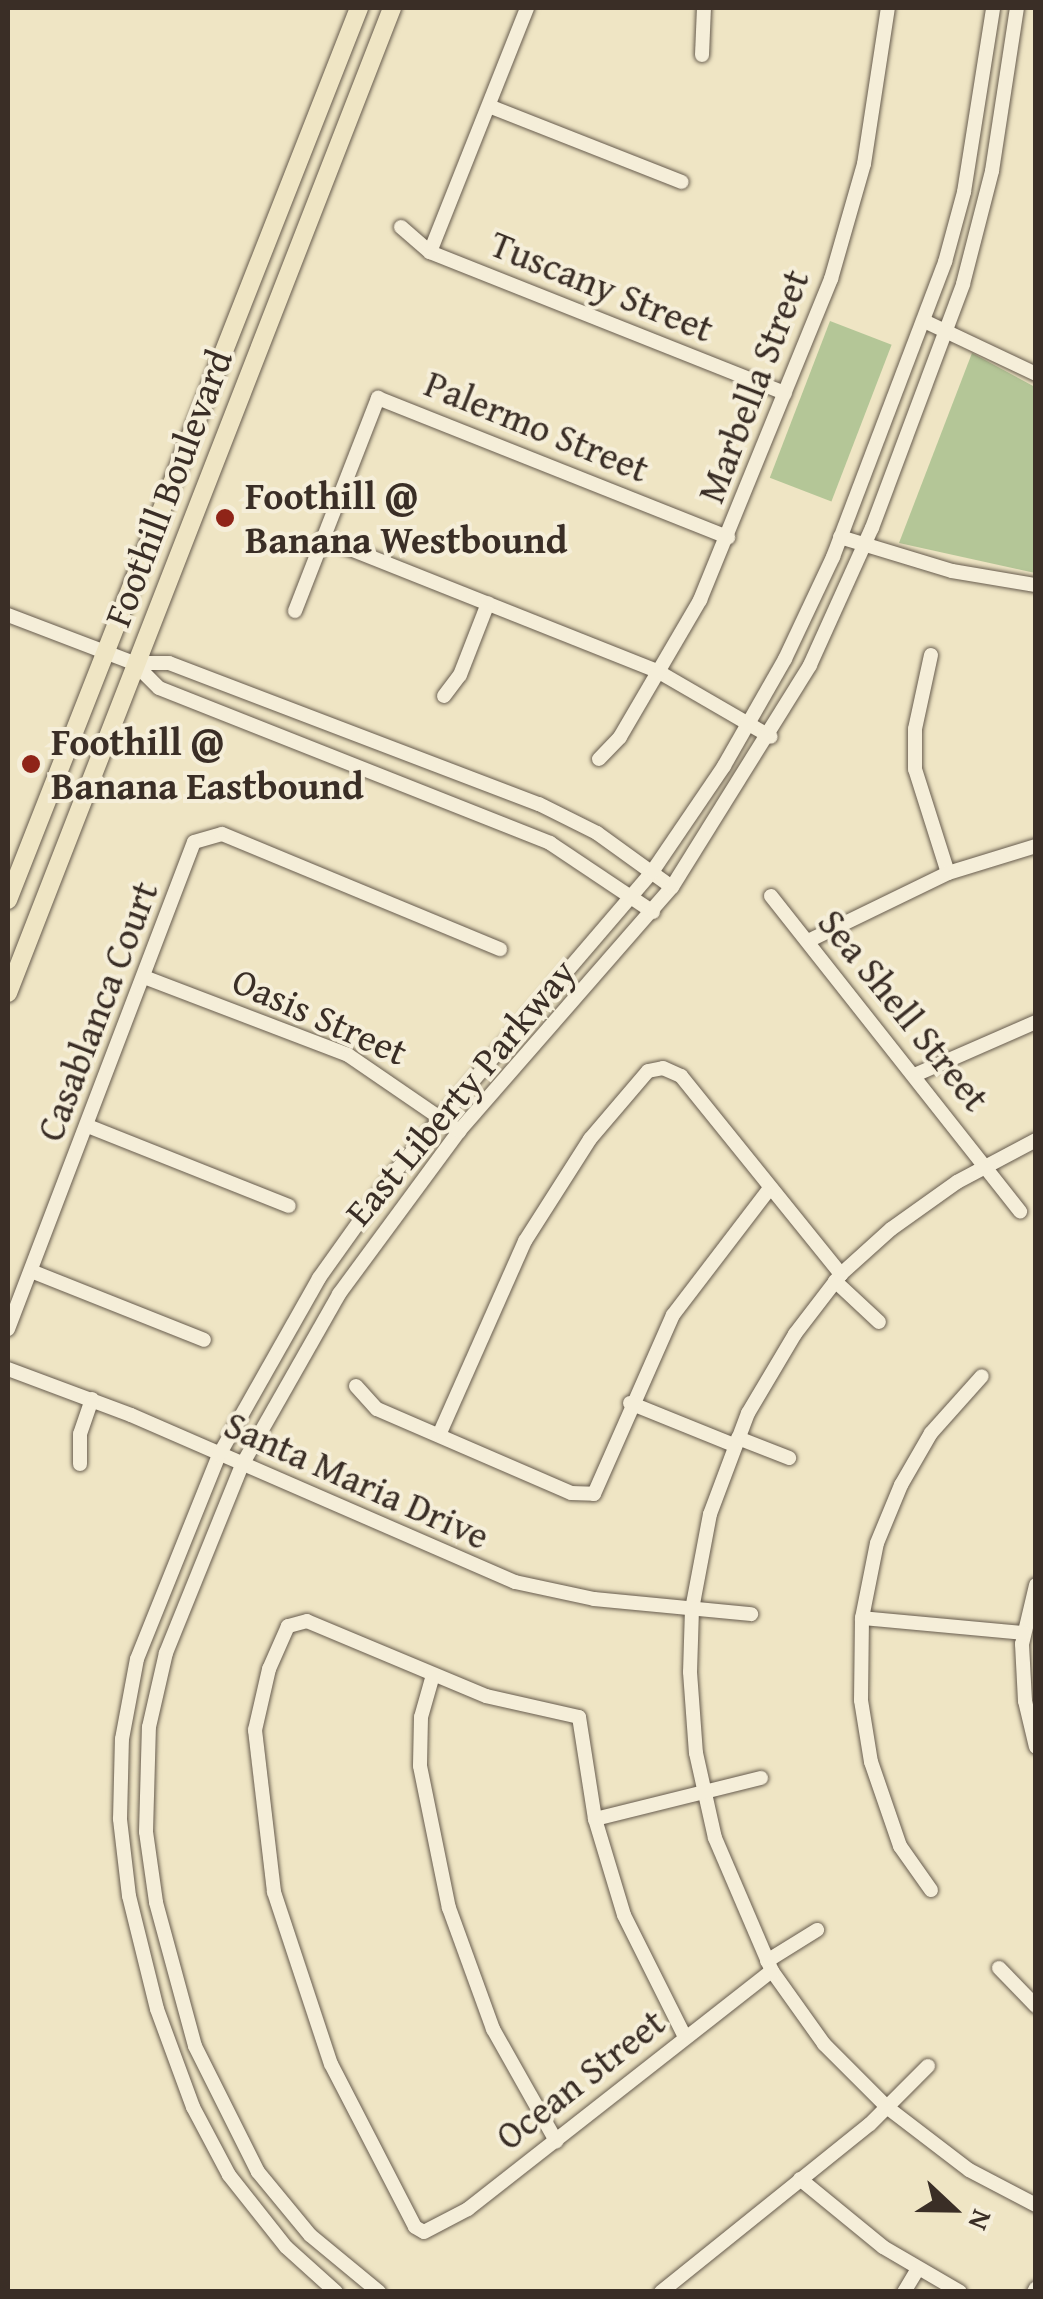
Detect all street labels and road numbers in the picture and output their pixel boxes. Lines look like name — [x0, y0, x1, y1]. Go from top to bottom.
street label: Tuscany Street — [484, 221, 720, 351]
street label: Marbella Street — [688, 263, 818, 509]
street label: Foothill Boulevard — [94, 343, 242, 633]
street label: Palermo Street — [418, 360, 656, 492]
street label: Casablanca Court — [27, 875, 167, 1147]
street label: Sea Shell Street — [809, 900, 999, 1120]
street label: East Liberty Parkway — [335, 950, 585, 1234]
street label: Oasis Street — [226, 957, 414, 1075]
street label: Santa Maria Drive — [218, 1401, 496, 1559]
street label: Ocean Street — [487, 1999, 673, 2159]

